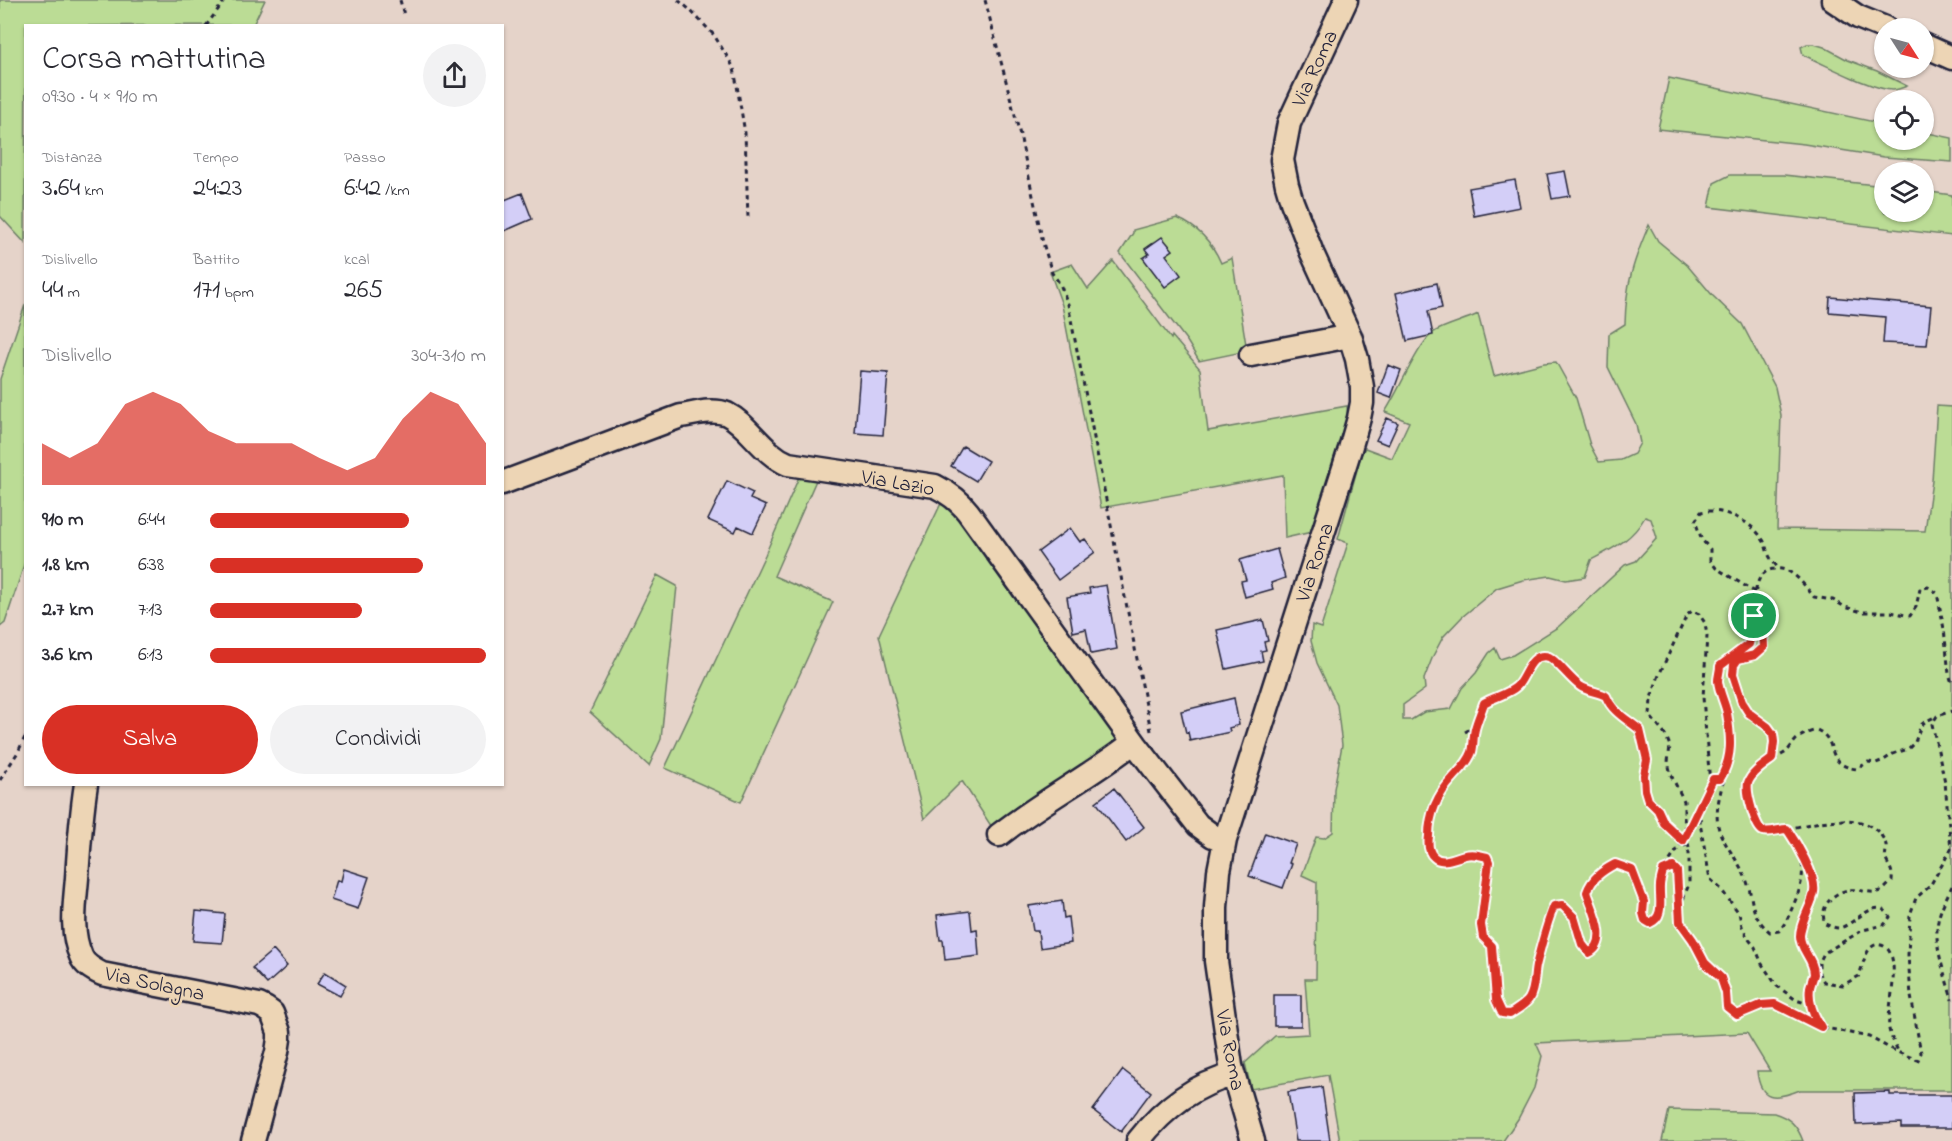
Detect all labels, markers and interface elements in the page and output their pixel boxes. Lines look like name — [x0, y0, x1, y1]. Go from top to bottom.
north arrow — [1874, 18, 1934, 78]
map controls — [1874, 18, 1934, 222]
street label: Via Roma — [1285, 26, 1347, 113]
text: Corsa mattutina — [42, 36, 266, 84]
button: share — [423, 44, 486, 107]
text: 09:30 · 4 × 910 m — [42, 83, 158, 112]
button: locate — [1874, 90, 1934, 150]
text: Distanza — [42, 146, 102, 170]
text: Tempo — [193, 146, 239, 170]
text: Passo — [344, 146, 386, 170]
button: layers — [1874, 162, 1934, 222]
text: 3.64 — [42, 170, 80, 208]
text: 24:23 — [193, 170, 243, 208]
text: 6:42 — [344, 170, 381, 208]
text: km — [80, 179, 104, 203]
text: /km — [381, 179, 410, 203]
text: Dislivello — [42, 248, 98, 272]
text: Battito — [193, 248, 240, 272]
text: kcal — [344, 248, 369, 272]
text: 44 — [42, 272, 63, 310]
text: 171 — [193, 272, 220, 310]
text: 265 — [344, 272, 383, 310]
text: m — [63, 281, 80, 305]
text: bpm — [220, 281, 254, 305]
text: Dislivello — [42, 342, 112, 371]
text: 304–310 m — [411, 342, 486, 371]
street label: Via Lazio — [858, 463, 937, 505]
text: 910 m — [42, 506, 84, 535]
text: 6:44 — [138, 506, 165, 535]
street label: Via Roma — [1289, 519, 1343, 607]
text: 1.8 km — [42, 551, 89, 580]
text: 6:38 — [138, 551, 164, 580]
pin — [1728, 590, 1779, 641]
text: 2.7 km — [42, 596, 94, 625]
text: 7:13 — [138, 596, 163, 625]
icon: arrive — [1737, 599, 1770, 632]
text: 3.6 km — [42, 641, 92, 670]
text: 6:13 — [138, 641, 163, 670]
button: Salva — [42, 705, 258, 774]
button: Condividi — [270, 705, 486, 774]
street label: Via Solagna — [101, 960, 207, 1012]
street label: Via Roma — [1206, 1007, 1252, 1093]

